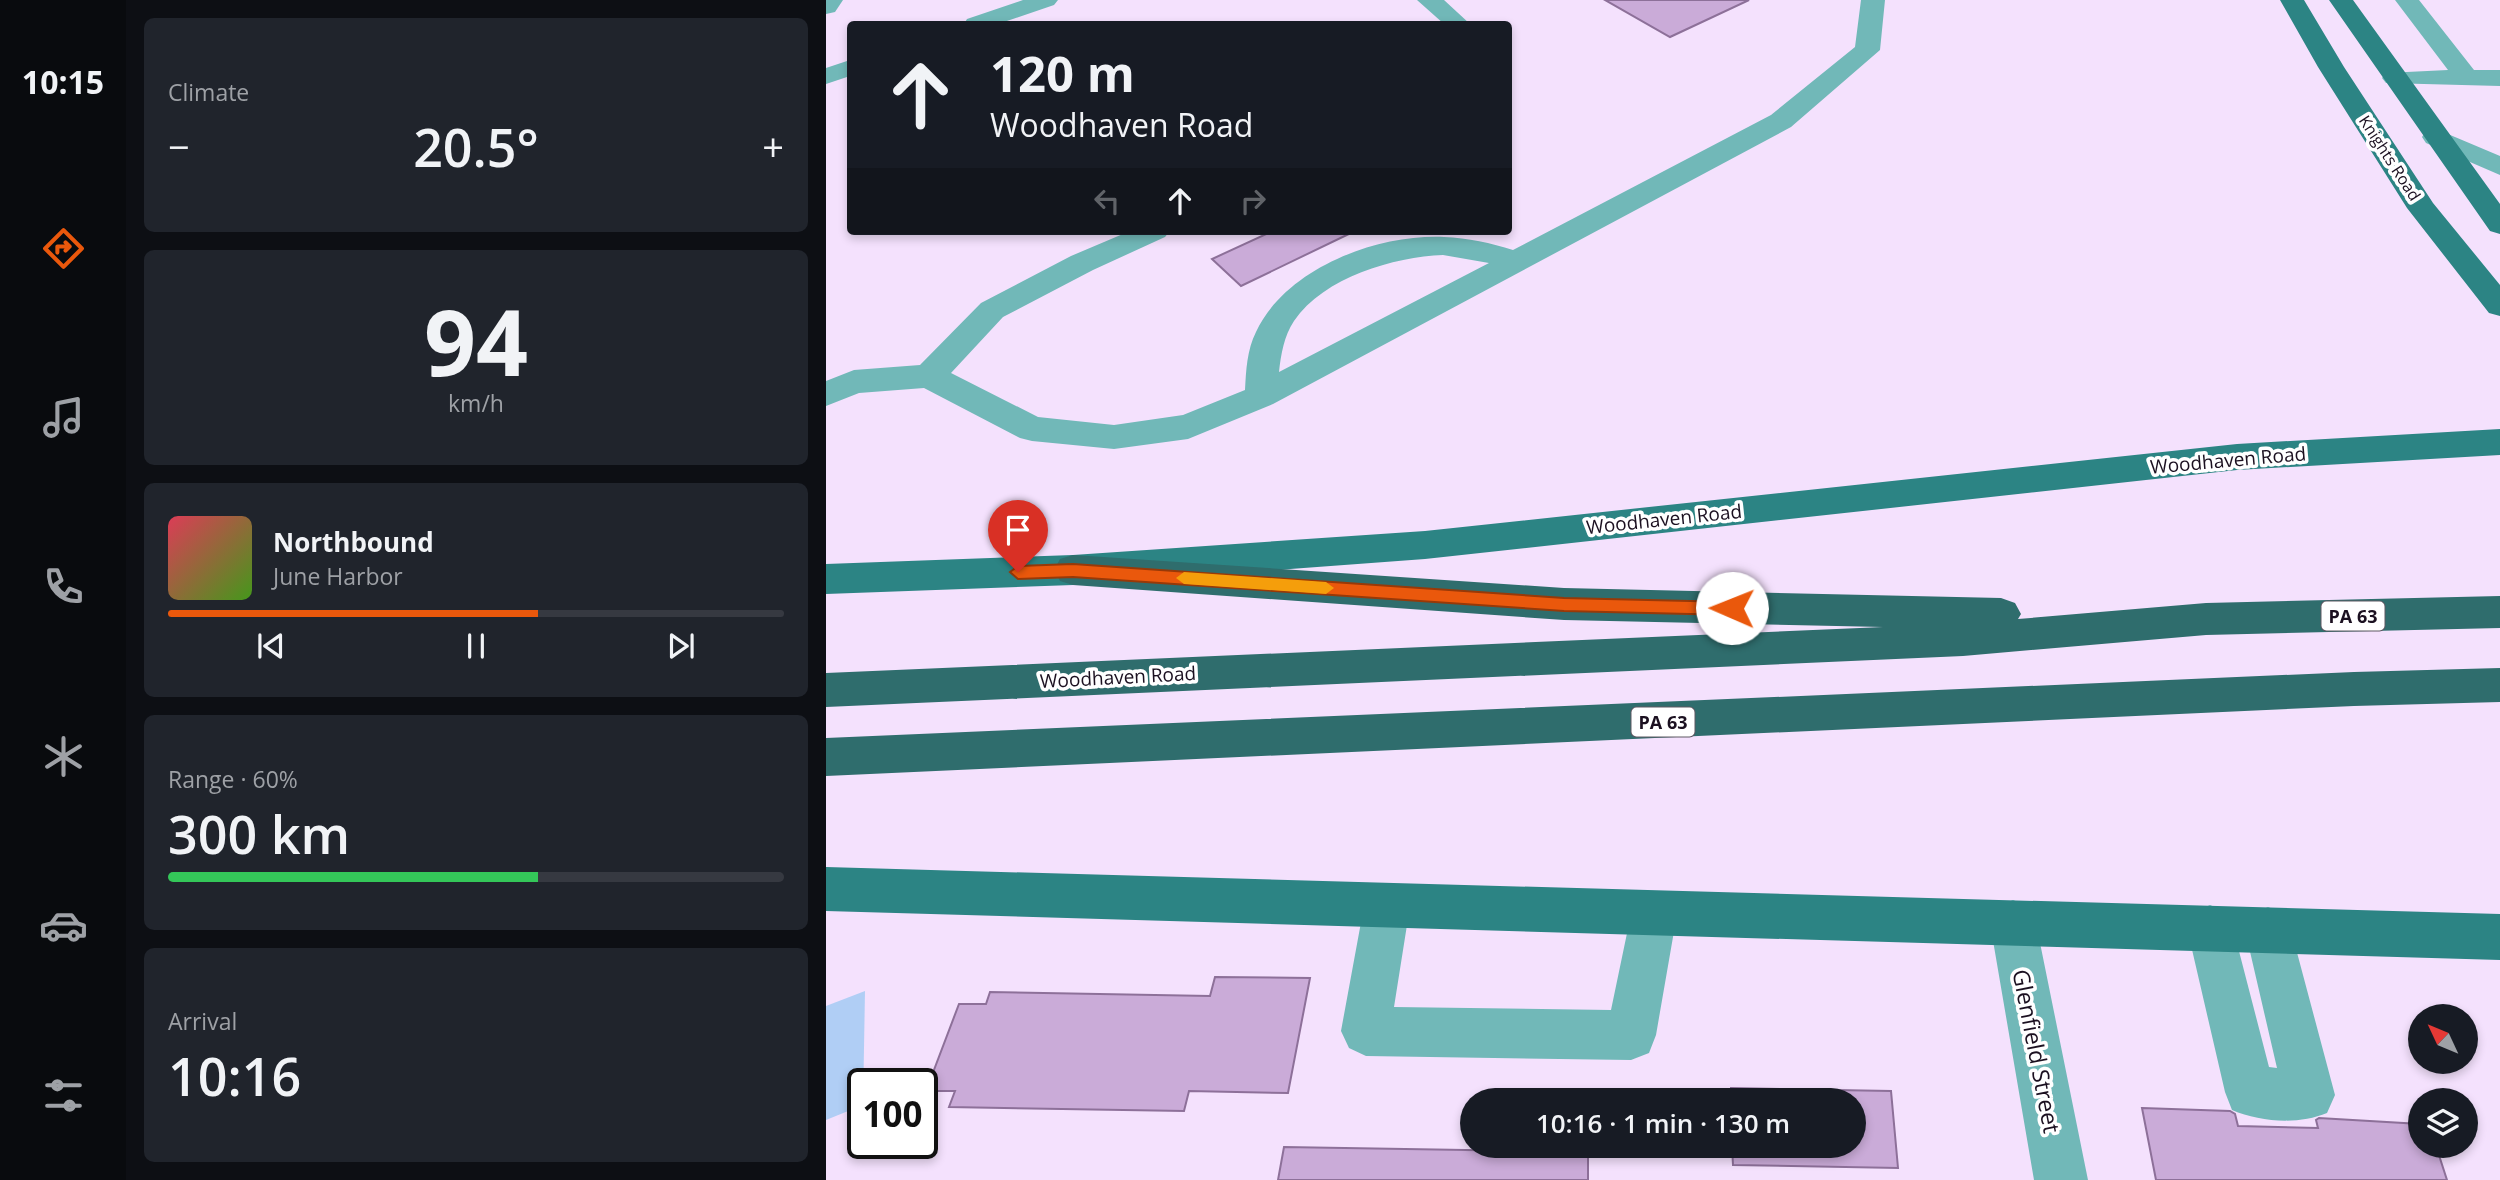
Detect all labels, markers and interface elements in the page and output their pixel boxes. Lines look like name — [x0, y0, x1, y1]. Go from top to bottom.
text: 120 m — [990, 40, 1135, 106]
icon: ahead — [875, 49, 966, 140]
text: 10:15 — [22, 60, 104, 103]
text: Climate — [168, 76, 249, 108]
text: Woodhaven Road — [990, 103, 1253, 146]
text: 20.5° — [413, 111, 539, 182]
street label: Knights Road — [2354, 111, 2426, 205]
text: − — [168, 120, 190, 172]
text: + — [762, 120, 784, 172]
icon: left — [1088, 182, 1126, 220]
icon: ahead — [1161, 182, 1199, 220]
icon: right — [1234, 182, 1272, 220]
icon: directions — [39, 224, 88, 273]
text: 94 — [424, 279, 528, 403]
text: km/h — [448, 387, 504, 419]
icon: music — [39, 393, 88, 442]
street label: Woodhaven Road — [2149, 440, 2307, 480]
street label: Woodhaven Road — [1585, 498, 1743, 540]
pin — [988, 500, 1048, 572]
icon: arrive — [999, 511, 1037, 549]
text: Northbound — [273, 524, 434, 560]
text: June Harbor — [273, 560, 403, 592]
icon: phone — [39, 562, 88, 611]
position arrow — [1695, 571, 1769, 645]
road number: PA 63 — [2322, 602, 2384, 630]
icon: previous — [252, 627, 290, 665]
icon: pause — [457, 627, 495, 665]
icon: next — [662, 627, 700, 665]
street label: Woodhaven Road — [1039, 660, 1197, 694]
road number: PA 63 — [1632, 708, 1694, 736]
icon: climate — [39, 732, 88, 781]
text: Range · 60% — [168, 763, 298, 795]
text: 300 km — [168, 798, 350, 869]
icon: car — [39, 901, 88, 950]
street label: Glenfield Street — [2005, 966, 2069, 1136]
north arrow — [2408, 1004, 2478, 1074]
map controls — [2408, 1004, 2478, 1158]
text: Arrival — [168, 1005, 237, 1037]
text: 10:16 — [168, 1040, 301, 1111]
speed limit sign: 100 — [847, 1068, 938, 1159]
icon: filters — [39, 1071, 88, 1120]
button: layers — [2408, 1088, 2478, 1158]
text: 10:16 · 1 min · 130 m — [1536, 1105, 1790, 1141]

